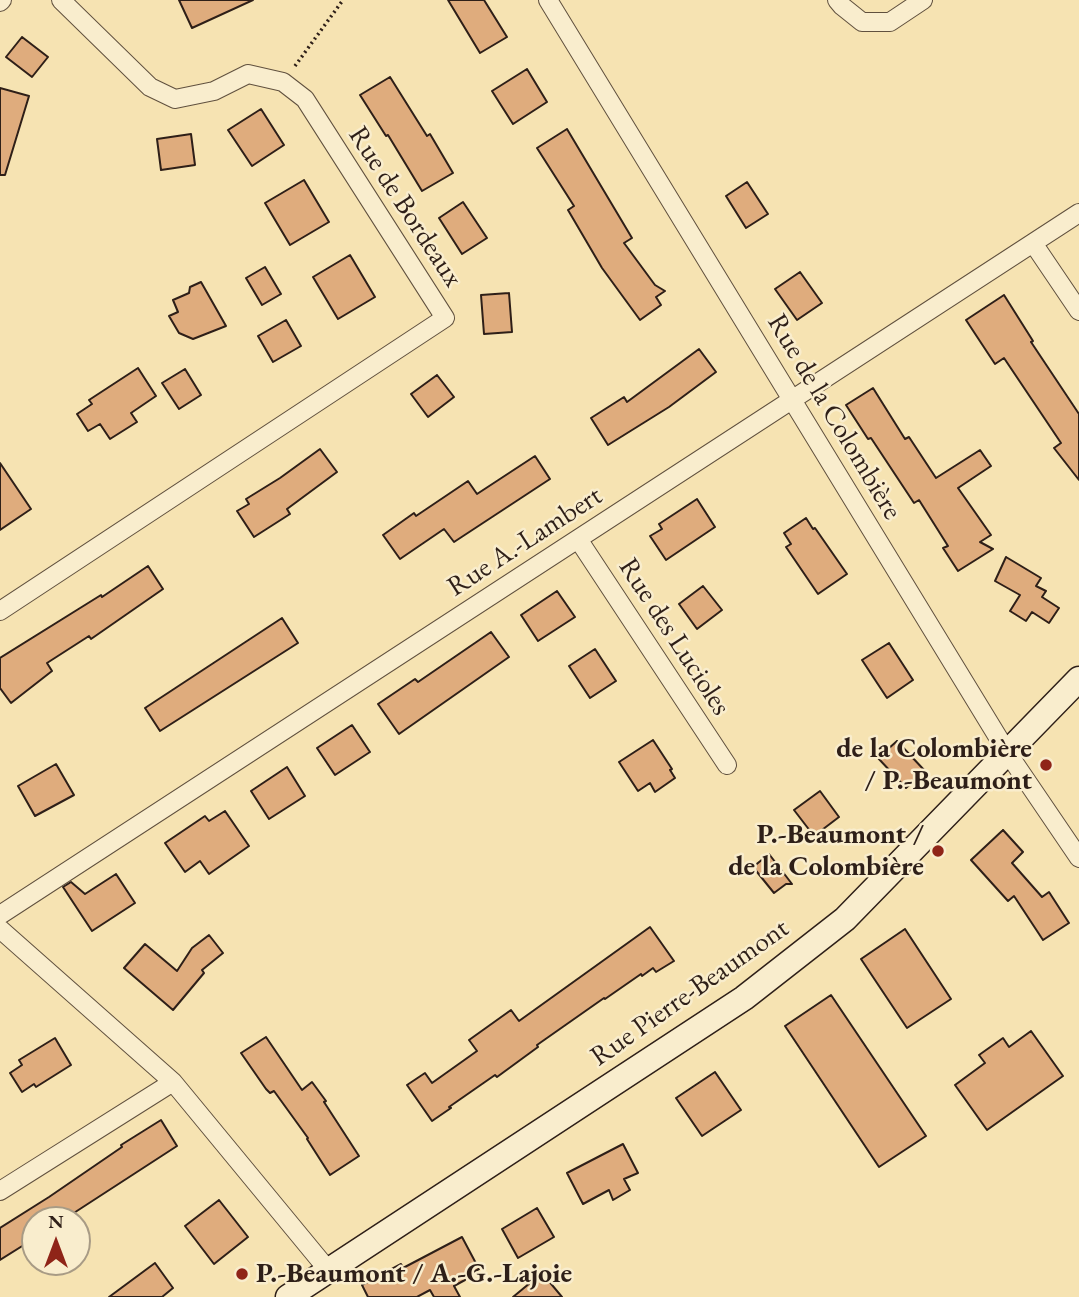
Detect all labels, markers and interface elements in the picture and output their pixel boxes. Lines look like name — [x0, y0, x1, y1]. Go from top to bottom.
street label: Rue de Bordeaux — [341, 120, 469, 294]
street label: Rue de la Colombière — [759, 308, 909, 526]
street label: Rue A.-Lambert — [441, 480, 609, 604]
street label: Rue des Lucioles — [611, 552, 737, 722]
place label: de la Colombière / P.-Beaumont — [836, 732, 1032, 798]
marker: de la Colombière / P.-Beaumont — [1038, 757, 1054, 773]
place label: P.-Beaumont / de la Colombière — [728, 818, 924, 884]
marker: P.-Beaumont / de la Colombière — [930, 843, 946, 859]
street label: Rue Pierre-Beaumont — [584, 912, 796, 1074]
north arrow — [21, 1206, 91, 1276]
text: N — [48, 1209, 64, 1234]
place label: P.-Beaumont / A.-G.-Lajoie — [256, 1257, 572, 1291]
marker: P.-Beaumont / A.-G.-Lajoie — [234, 1266, 250, 1282]

